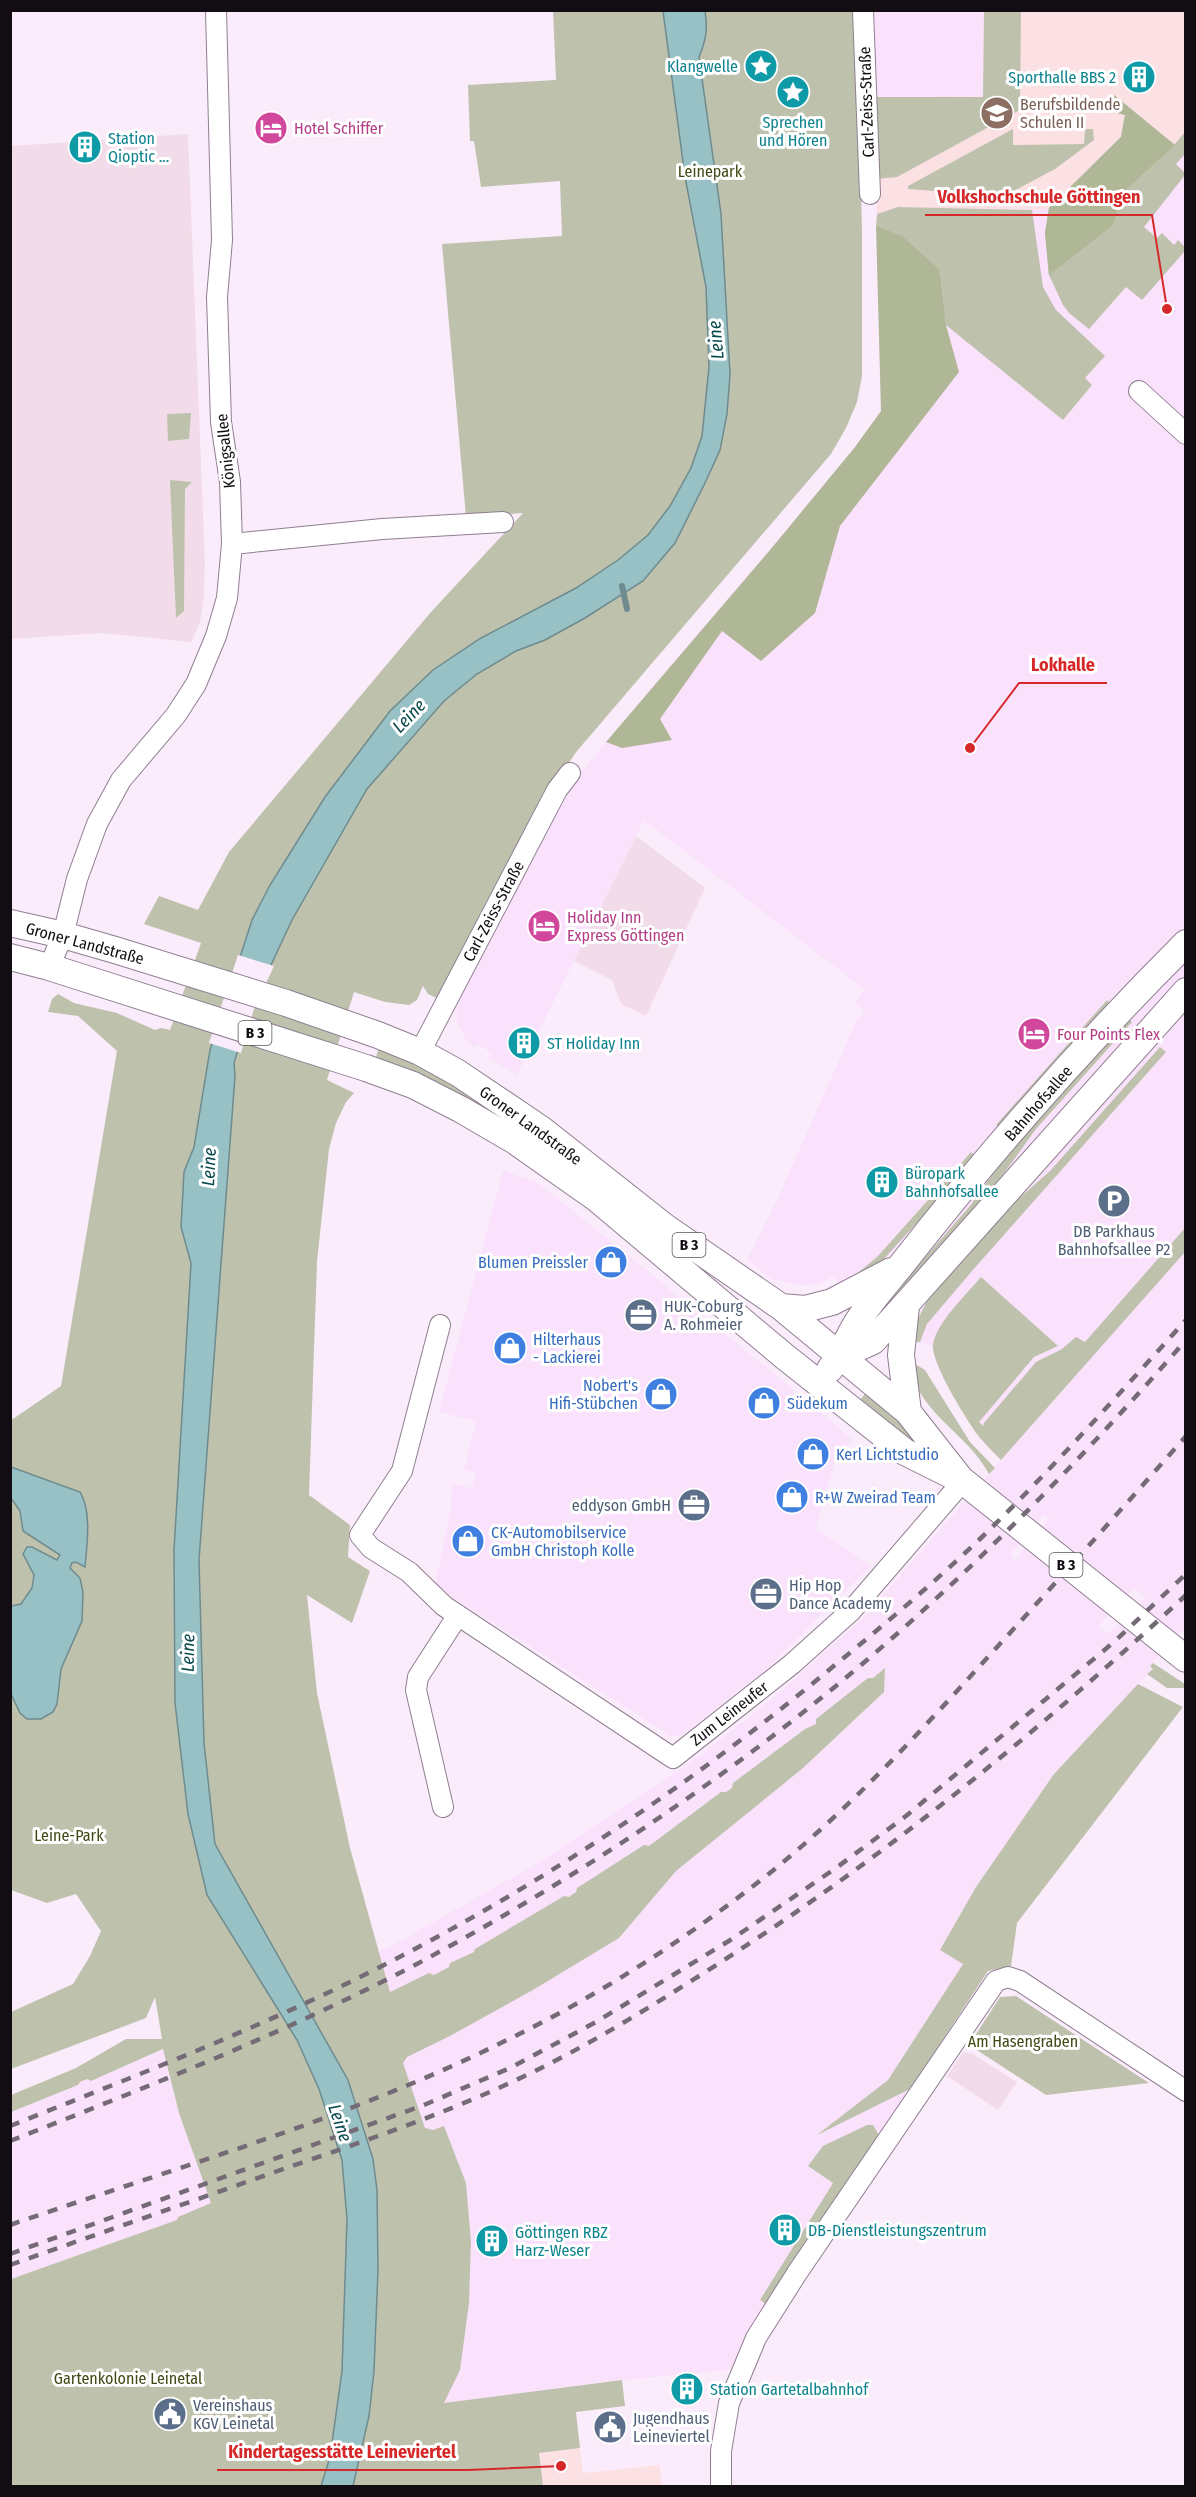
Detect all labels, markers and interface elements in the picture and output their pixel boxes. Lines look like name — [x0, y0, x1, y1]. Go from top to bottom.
street label: Carl-Zeiss-Straße — [855, 46, 878, 158]
place icon: Klangwelle — [743, 48, 779, 84]
place label: Klangwelle — [667, 57, 738, 76]
building icon: Sporthalle BBS 2 — [1121, 59, 1157, 95]
place label: Sporthalle BBS 2 — [1008, 68, 1116, 87]
place icon: Sprechen und Hören — [775, 74, 811, 110]
school or university icon: Berufsbildende Schulen II — [979, 95, 1015, 131]
place label: Berufsbildende Schulen II — [1020, 95, 1120, 132]
hotel icon: Hotel Schiffer — [253, 110, 289, 146]
place label: Sprechen und Hören — [759, 113, 827, 150]
place label: Hotel Schiffer — [294, 119, 384, 138]
building icon: Station Qioptic ... — [67, 129, 103, 165]
place label: Station Qioptic ... — [108, 129, 169, 166]
park label: Leinepark — [678, 162, 743, 181]
callout: Volkshochschule Göttingen — [925, 179, 1152, 215]
text: Volkshochschule Göttingen — [936, 186, 1141, 208]
water label: Leine — [703, 319, 729, 360]
street label: Königsallee — [212, 413, 239, 489]
callout: Lokhalle — [1019, 647, 1107, 683]
text: Lokhalle — [1031, 654, 1095, 676]
water label: Leine — [388, 694, 431, 737]
street label: Carl-Zeiss-Straße — [459, 858, 528, 965]
hotel icon: Holiday Inn Express Göttingen — [526, 908, 562, 944]
place label: Holiday Inn Express Göttingen — [567, 908, 684, 945]
street label: Groner Landstraße — [24, 919, 146, 968]
hotel icon: Four Points Flex — [1016, 1016, 1052, 1052]
road number: B 3 — [238, 1021, 272, 1045]
building icon: ST Holiday Inn — [506, 1025, 542, 1061]
place label: Four Points Flex — [1057, 1025, 1160, 1044]
place label: ST Holiday Inn — [547, 1034, 640, 1053]
street label: Bahnhofsallee — [1000, 1062, 1076, 1145]
street label: Groner Landstraße — [476, 1082, 586, 1169]
water label: Leine — [197, 1147, 221, 1187]
building icon: Büropark Bahnhofsallee — [864, 1164, 900, 1200]
place label: Büropark Bahnhofsallee — [905, 1164, 999, 1201]
parking icon: DB Parkhaus Bahnhofsallee P2 — [1096, 1183, 1132, 1219]
place label: DB Parkhaus Bahnhofsallee P2 — [1058, 1222, 1170, 1259]
road number: B 3 — [672, 1233, 706, 1257]
shop icon: Blumen Preissler — [593, 1244, 629, 1280]
place label: Blumen Preissler — [478, 1253, 588, 1272]
office icon: HUK-Coburg A. Rohmeier — [623, 1297, 659, 1333]
place label: HUK-Coburg A. Rohmeier — [664, 1297, 743, 1334]
shop icon: Hilterhaus - Lackierei — [492, 1330, 528, 1366]
place label: Hilterhaus - Lackierei — [533, 1330, 601, 1367]
place label: Nobert's Hifi-Stübchen — [549, 1376, 638, 1413]
shop icon: Nobert's Hifi-Stübchen — [643, 1376, 679, 1412]
shop icon: Südekum — [746, 1385, 782, 1421]
place label: Südekum — [787, 1394, 848, 1413]
shop icon: Kerl Lichtstudio — [795, 1436, 831, 1472]
place label: Kerl Lichtstudio — [836, 1445, 939, 1464]
shop icon: R+W Zweirad Team — [774, 1479, 810, 1515]
office icon: eddyson GmbH — [676, 1487, 712, 1523]
place label: R+W Zweirad Team — [815, 1488, 936, 1507]
place label: eddyson GmbH — [572, 1496, 671, 1515]
shop icon: CK-Automobilservice GmbH Christoph Kolle — [450, 1523, 486, 1559]
place label: CK-Automobilservice GmbH Christoph Kolle — [491, 1523, 634, 1560]
road number: B 3 — [1050, 1553, 1082, 1577]
office icon: Hip Hop Dance Academy — [748, 1576, 784, 1612]
place label: Hip Hop Dance Academy — [789, 1576, 892, 1613]
water label: Leine — [177, 1633, 199, 1672]
street label: Zum Leineufer — [687, 1677, 772, 1750]
park label: Leine-Park — [34, 1826, 104, 1845]
park label: Am Hasengraben — [968, 2032, 1078, 2051]
water label: Leine — [323, 2101, 357, 2145]
building icon: DB-Dienstleistungszentrum — [767, 2212, 803, 2248]
place label: DB-Dienstleistungszentrum — [808, 2221, 987, 2240]
building icon: Göttingen RBZ Harz-Weser — [474, 2223, 510, 2259]
place label: Göttingen RBZ Harz-Weser — [515, 2223, 608, 2260]
park label: Gartenkolonie Leinetal — [54, 2369, 202, 2388]
building icon: Station Gartetalbahnhof — [669, 2371, 705, 2407]
place label: Station Gartetalbahnhof — [710, 2380, 869, 2399]
public building icon: Vereinshaus KGV Leinetal — [152, 2396, 188, 2432]
place label: Vereinshaus KGV Leinetal — [193, 2396, 274, 2433]
public building icon: Jugendhaus Leineviertel — [592, 2409, 628, 2445]
place label: Jugendhaus Leineviertel — [633, 2409, 710, 2446]
callout: Kindertagesstätte Leineviertel — [217, 2434, 468, 2470]
text: Kindertagesstätte Leineviertel — [228, 2441, 456, 2463]

